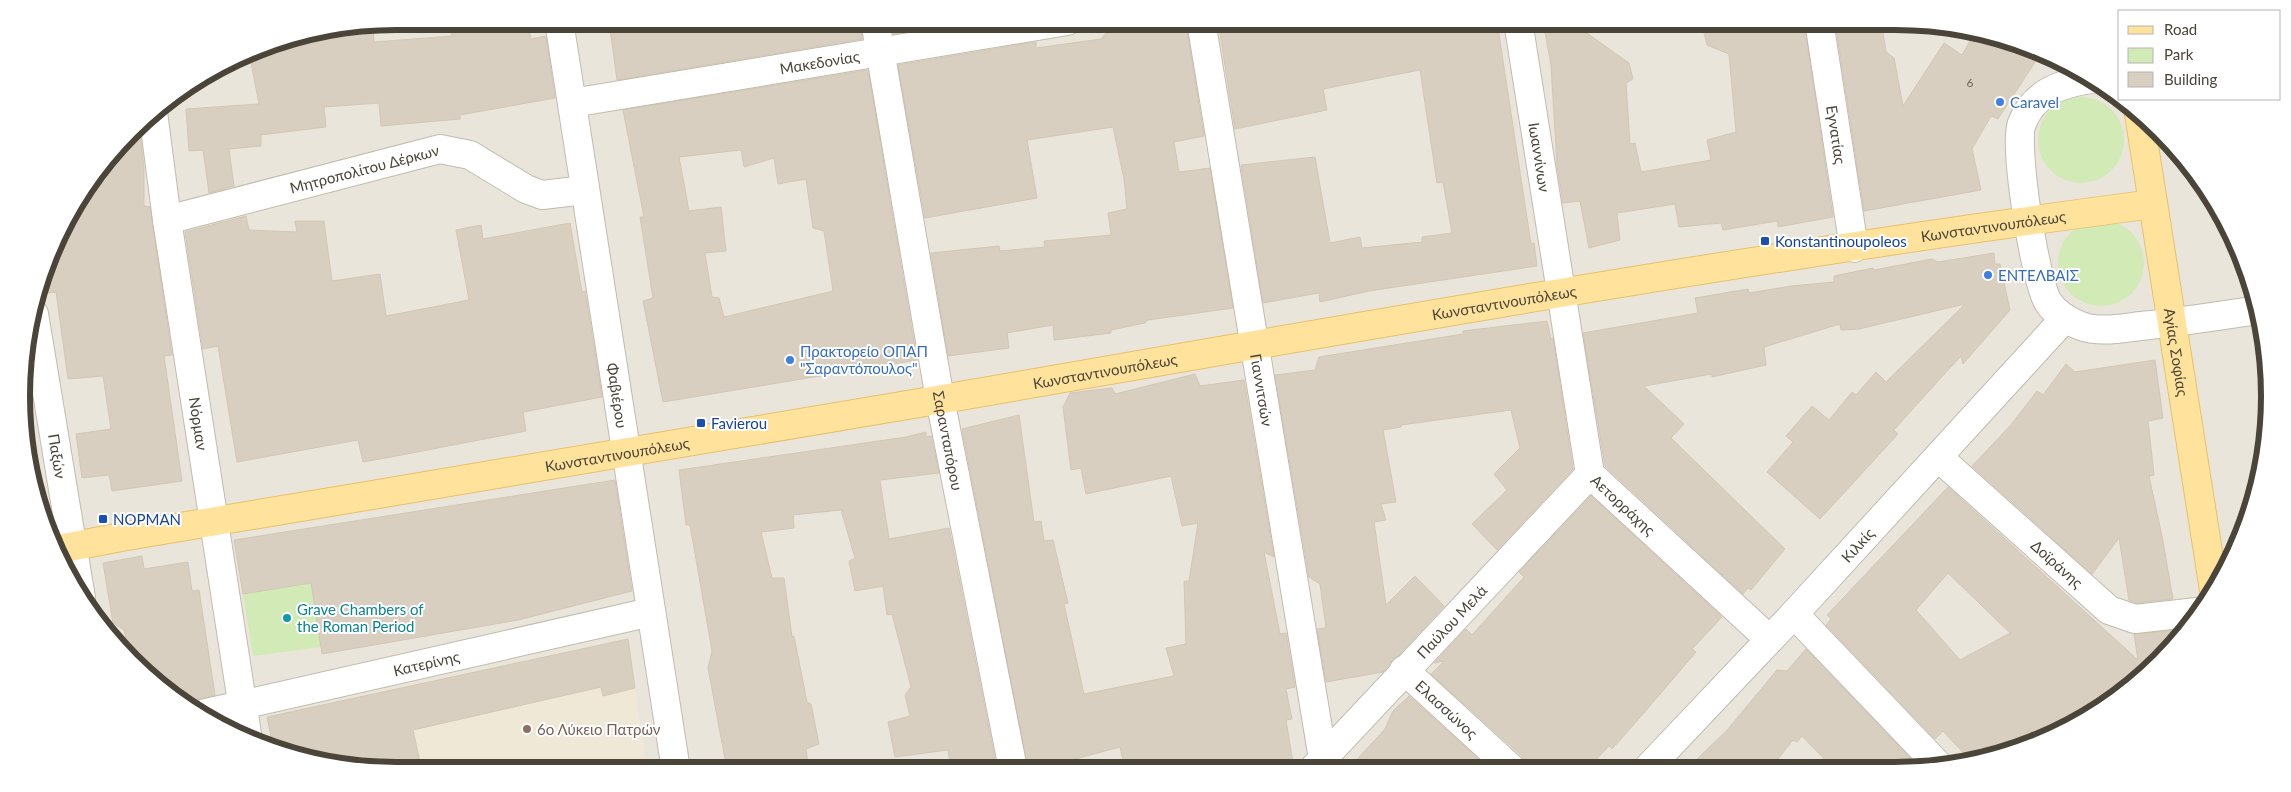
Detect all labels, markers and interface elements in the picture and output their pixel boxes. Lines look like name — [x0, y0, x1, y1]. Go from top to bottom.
legend — [2118, 10, 2281, 100]
text: Road — [2164, 20, 2197, 38]
text: Park — [2164, 45, 2194, 63]
street label: Μακεδονίας — [778, 46, 861, 77]
text: Building — [2164, 70, 2217, 88]
house number: 6 — [1967, 75, 1974, 90]
place label: Caravel — [2010, 93, 2059, 111]
marker: Caravel — [1994, 96, 2006, 108]
street label: Εγνατίας — [1823, 104, 1850, 165]
street label: Ιωαννίνων — [1525, 121, 1554, 194]
street label: Μητροπολίτου Δέρκων — [288, 141, 441, 197]
street label: Κωνσταντινουπόλεως — [1919, 207, 2067, 245]
place label: Konstantinoupoleos — [1775, 232, 1907, 250]
marker: Konstantinoupoleos — [1759, 235, 1771, 247]
place label: ΕΝΤΕΛΒΑΙΣ — [1998, 266, 2079, 284]
marker: ΕΝΤΕΛΒΑΙΣ — [1982, 269, 1994, 281]
street label: Κωνσταντινουπόλεως — [1431, 281, 1578, 323]
street label: Αγίας Σοφίας — [2161, 307, 2192, 398]
place label: Πρακτορείο ΟΠΑΠ "Σαραντόπουλος" — [800, 342, 928, 377]
street label: Κωνσταντινουπόλεως — [1031, 349, 1179, 392]
street label: Γιαννιτσών — [1247, 352, 1277, 428]
marker: Πρακτορείο ΟΠΑΠ "Σαραντόπουλος" — [784, 354, 796, 366]
street label: Φαβιέρου — [604, 362, 631, 429]
street label: Σαρανταπόρου — [930, 390, 967, 492]
street label: Νόρμαν — [186, 396, 212, 452]
place label: Favierou — [711, 414, 767, 432]
marker: Favierou — [695, 417, 707, 429]
street label: Παξών — [45, 432, 70, 480]
street label: Κωνσταντινουπόλεως — [543, 433, 691, 475]
street label: Αετορράχης — [1588, 471, 1659, 539]
place label: ΝΟΡΜΑΝ — [113, 510, 181, 528]
marker: ΝΟΡΜΑΝ — [97, 513, 109, 525]
street label: Κιλκίς — [1837, 524, 1878, 566]
street label: Δοϊράνης — [2028, 536, 2087, 591]
street label: Παύλου Μελά — [1413, 581, 1490, 662]
place label: Grave Chambers of the Roman Period — [297, 600, 424, 635]
marker: Grave Chambers of the Roman Period — [281, 612, 293, 624]
street label: Κατερίνης — [391, 647, 461, 679]
street label: Ελασσώνος — [1412, 676, 1482, 742]
place label: 6ο Λύκειο Πατρών — [537, 720, 661, 738]
marker: 6ο Λύκειο Πατρών — [521, 723, 533, 735]

